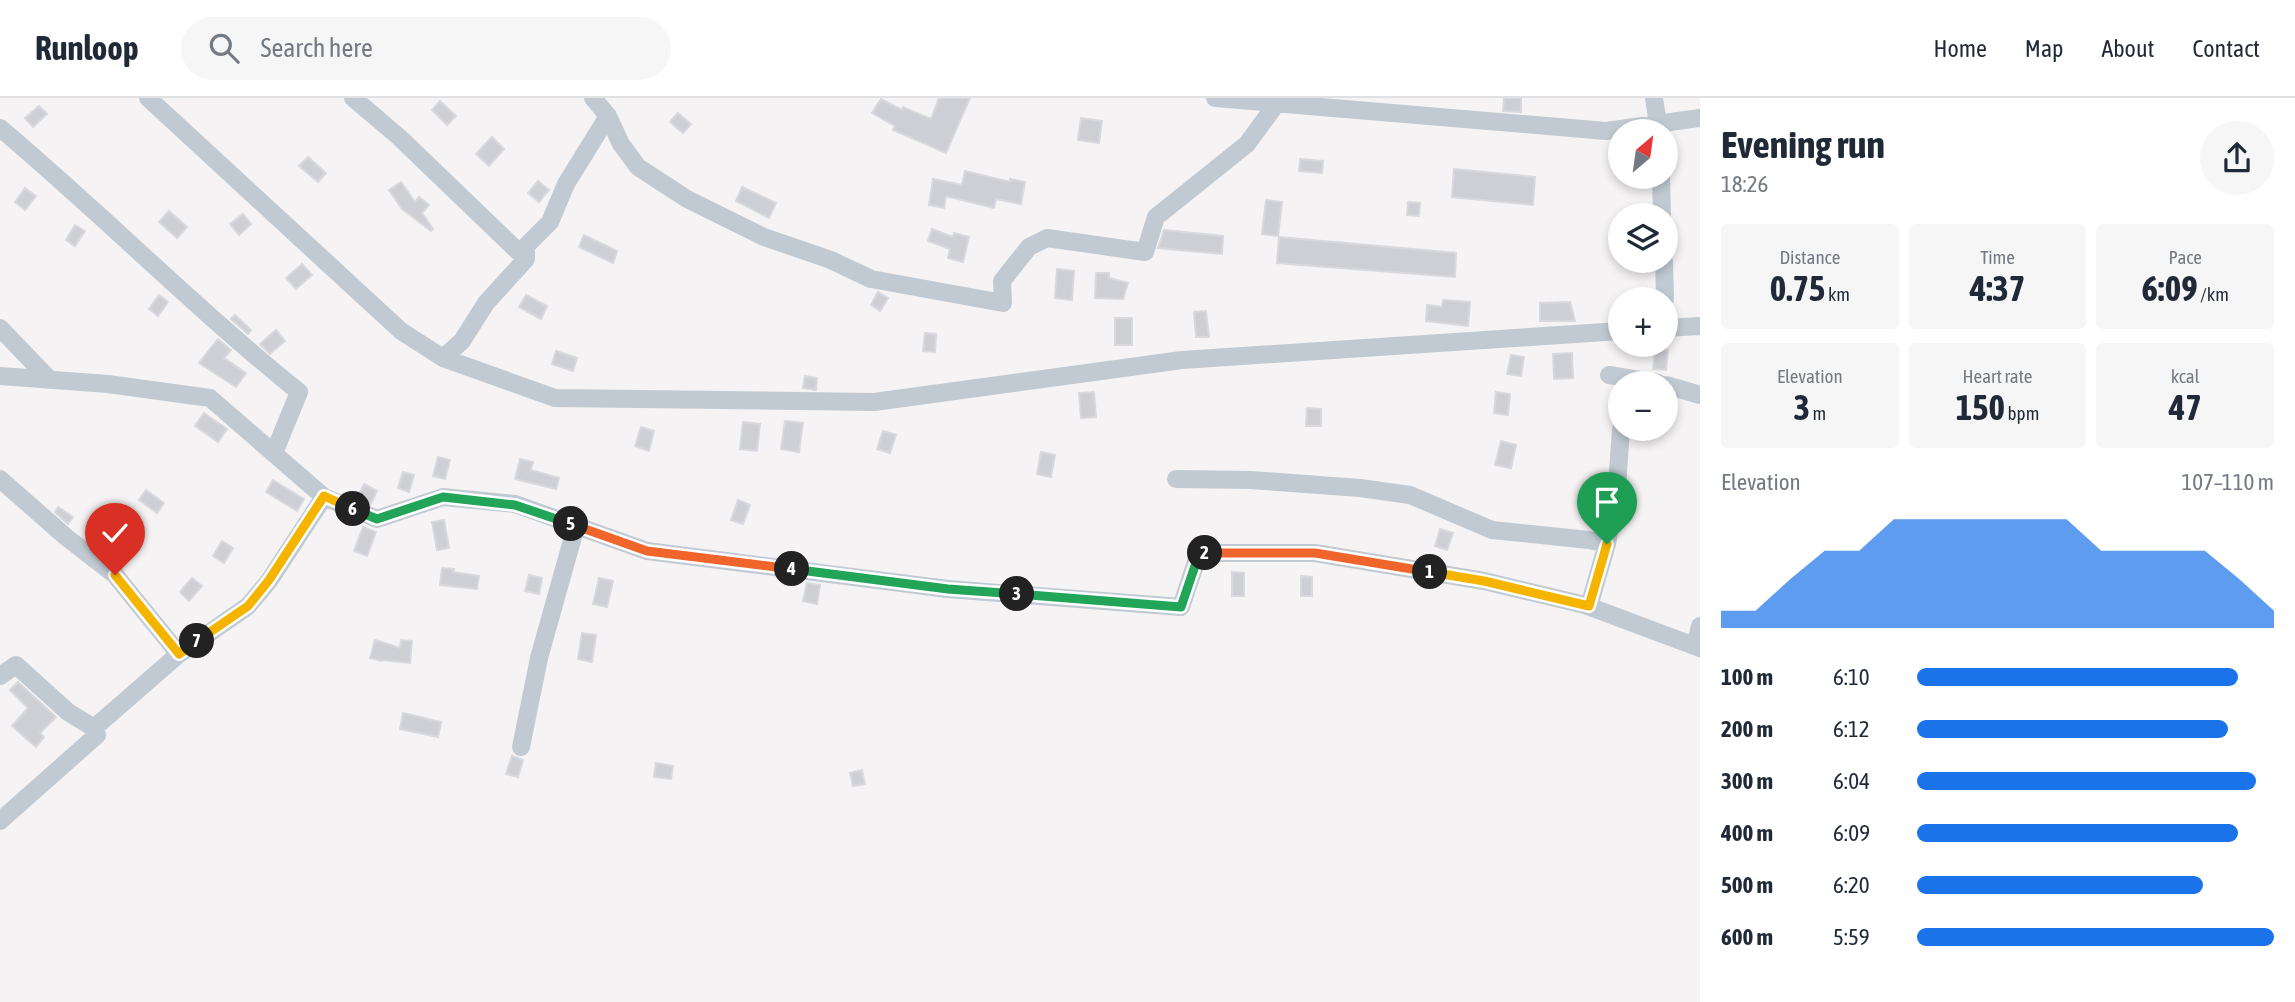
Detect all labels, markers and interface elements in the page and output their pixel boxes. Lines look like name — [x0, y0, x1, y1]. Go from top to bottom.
search box — [181, 17, 671, 80]
text: Runloop — [35, 29, 139, 67]
icon: search — [205, 29, 243, 67]
text: Search here — [261, 33, 373, 63]
text: Home — [1933, 35, 1987, 62]
text: Map — [2025, 35, 2063, 62]
text: About — [2101, 35, 2154, 62]
text: Contact — [2192, 35, 2260, 62]
north arrow — [1608, 119, 1678, 189]
map controls — [1608, 119, 1678, 441]
button: share — [2200, 121, 2274, 195]
text: Evening run — [1721, 123, 1885, 166]
text: 18:26 — [1721, 171, 1768, 197]
button: layers — [1608, 203, 1678, 273]
text: Distance — [1779, 246, 1840, 268]
text: Time — [1980, 246, 2015, 268]
text: Pace — [2168, 246, 2202, 268]
text: 0.75 — [1770, 268, 1825, 308]
text: 4:37 — [1970, 268, 2025, 308]
text: 6:09 — [2141, 268, 2198, 308]
text: km — [1825, 283, 1850, 305]
text: /km — [2198, 283, 2229, 305]
button: + — [1608, 287, 1678, 357]
text: Elevation — [1777, 365, 1843, 387]
text: Heart rate — [1963, 365, 2032, 387]
text: kcal — [2171, 365, 2200, 387]
button: − — [1608, 371, 1678, 441]
text: 3 — [1793, 387, 1810, 427]
text: 150 — [1956, 387, 2005, 427]
text: 47 — [2169, 387, 2202, 427]
text: m — [1810, 402, 1826, 424]
text: bpm — [2005, 402, 2039, 424]
text: Elevation — [1721, 469, 1801, 495]
text: 107–110 m — [2181, 469, 2274, 495]
pin — [1577, 472, 1637, 544]
icon: arrive — [1588, 483, 1626, 521]
pin: 6 — [336, 492, 370, 526]
text: 6 — [348, 497, 357, 519]
pin — [85, 503, 145, 575]
pin: 5 — [554, 506, 588, 542]
text: 5 — [566, 512, 575, 534]
icon: check — [96, 514, 134, 552]
pin: 2 — [1188, 536, 1222, 570]
text: 2 — [1200, 541, 1209, 563]
pin: 4 — [774, 552, 810, 587]
pin: 1 — [1412, 554, 1448, 589]
text: 4 — [787, 557, 796, 579]
text: 1 — [1425, 560, 1434, 582]
pin: 3 — [1000, 576, 1034, 612]
text: 3 — [1012, 582, 1021, 604]
pin: 7 — [180, 624, 214, 658]
text: 7 — [192, 629, 201, 651]
text: 100 m — [1721, 664, 1773, 690]
text: 6:10 — [1833, 664, 1870, 690]
text: 200 m — [1721, 716, 1773, 742]
text: 6:12 — [1833, 716, 1870, 742]
text: 300 m — [1721, 768, 1773, 794]
text: 6:04 — [1833, 768, 1870, 794]
text: 400 m — [1721, 820, 1773, 846]
text: 6:09 — [1833, 820, 1870, 846]
text: 500 m — [1721, 872, 1773, 898]
text: 6:20 — [1833, 872, 1870, 898]
text: 600 m — [1721, 924, 1773, 950]
text: 5:59 — [1833, 924, 1870, 950]

